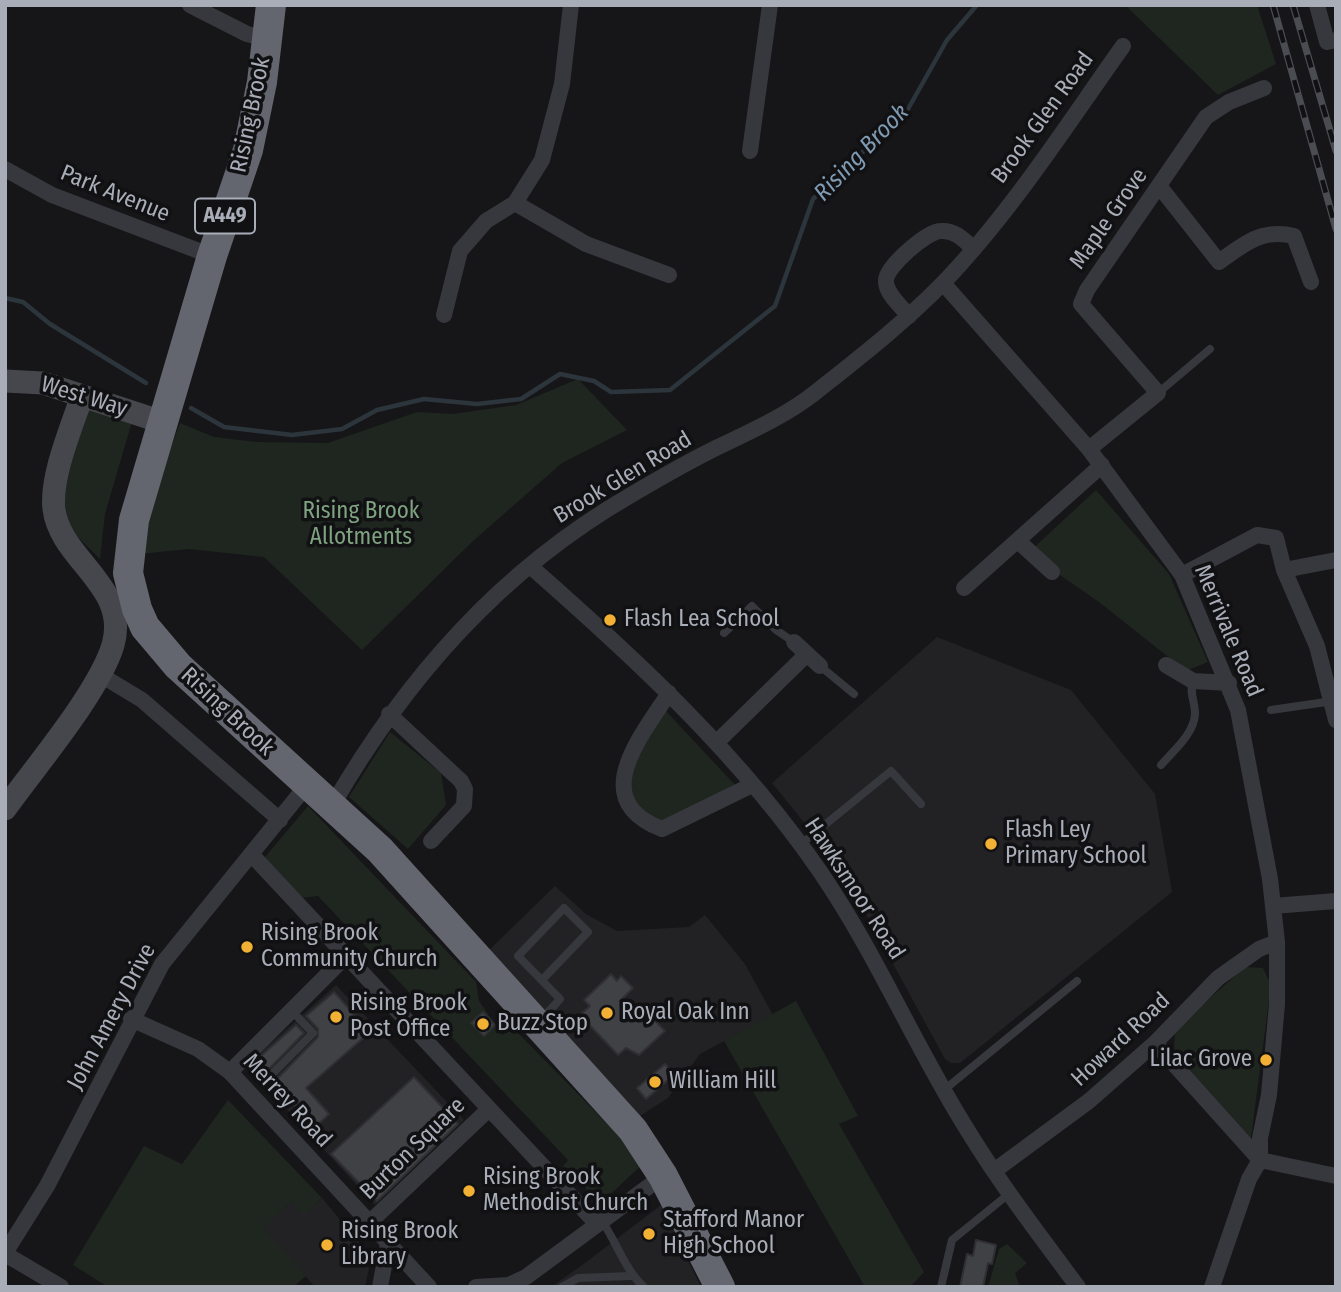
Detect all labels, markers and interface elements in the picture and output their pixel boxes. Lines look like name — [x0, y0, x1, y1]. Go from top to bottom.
street label: Brook Glen Road — [986, 47, 1100, 189]
street label: Rising Brook — [225, 55, 277, 175]
water label: Rising Brook — [809, 99, 915, 207]
street label: Park Avenue — [56, 160, 174, 228]
street label: Maple Grove — [1064, 163, 1154, 275]
road number: A449 — [195, 198, 255, 234]
street label: West Way — [37, 371, 131, 423]
street label: Brook Glen Road — [549, 426, 697, 530]
park label: Rising Brook Allotments — [302, 498, 420, 552]
street label: Merrivale Road — [1188, 561, 1268, 701]
place label: Flash Lea School — [624, 606, 779, 634]
marker: Flash Lea School — [602, 612, 618, 628]
street label: Rising Brook — [175, 662, 279, 762]
street label: Hawksmoor Road — [798, 813, 910, 965]
place label: Flash Ley Primary School — [1005, 817, 1147, 871]
marker: Flash Ley Primary School — [983, 836, 999, 852]
place label: Rising Brook Community Church — [261, 920, 438, 974]
street label: John Amery Drive — [62, 939, 162, 1095]
marker: Rising Brook Community Church — [239, 939, 255, 955]
street label: Howard Road — [1066, 987, 1176, 1093]
place label: Rising Brook Post Office — [350, 990, 467, 1044]
place label: Royal Oak Inn — [621, 999, 750, 1027]
marker: Royal Oak Inn — [599, 1005, 615, 1021]
marker: Rising Brook Post Office — [328, 1009, 344, 1025]
place label: Buzz Stop — [497, 1010, 588, 1038]
marker: Buzz Stop — [475, 1016, 491, 1032]
place label: Lilac Grove — [1149, 1046, 1252, 1074]
street label: Merrey Road — [237, 1049, 337, 1153]
marker: Lilac Grove — [1258, 1052, 1274, 1068]
place label: William Hill — [669, 1068, 776, 1096]
marker: William Hill — [647, 1074, 663, 1090]
street label: Burton Square — [355, 1092, 471, 1206]
place label: Rising Brook Methodist Church — [483, 1164, 648, 1218]
marker: Rising Brook Methodist Church — [461, 1183, 477, 1199]
place label: Stafford Manor High School — [663, 1207, 804, 1261]
place label: Rising Brook Library — [341, 1218, 458, 1272]
marker: Stafford Manor High School — [641, 1226, 657, 1242]
marker: Rising Brook Library — [319, 1237, 335, 1253]

